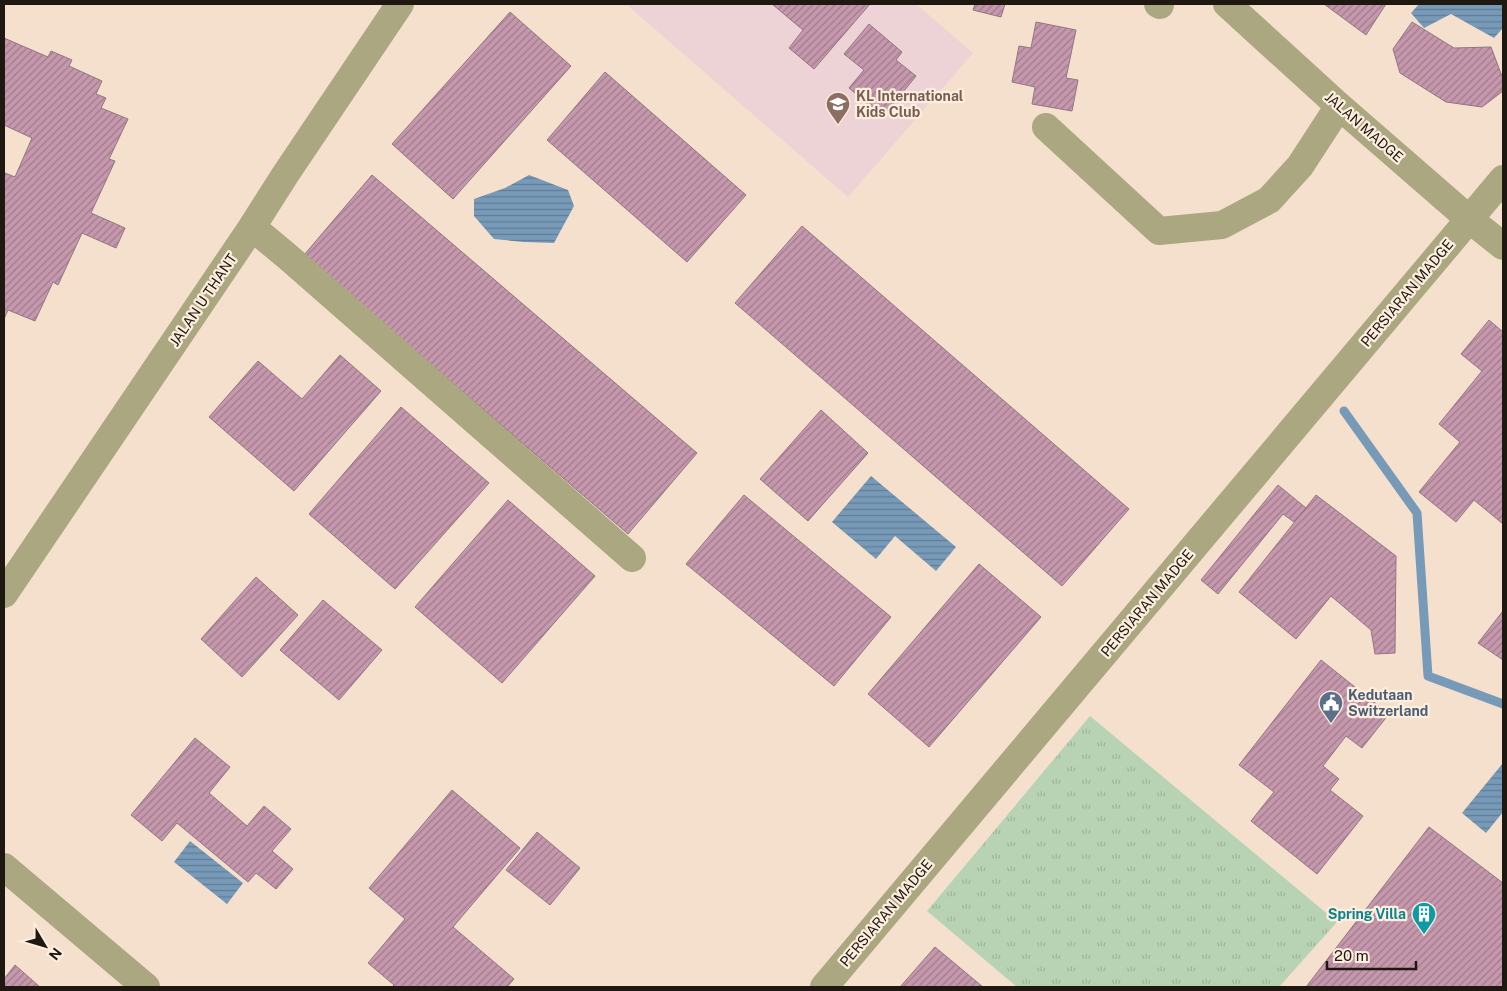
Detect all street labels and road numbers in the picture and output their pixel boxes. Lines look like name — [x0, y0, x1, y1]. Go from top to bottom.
street label: JALAN MADGE — [1322, 89, 1406, 165]
street label: PERSIARAN MADGE — [1358, 236, 1456, 350]
street label: JALAN U THANT — [166, 251, 240, 349]
street label: PERSIARAN MADGE — [1098, 546, 1196, 660]
street label: PERSIARAN MADGE — [837, 856, 935, 970]

